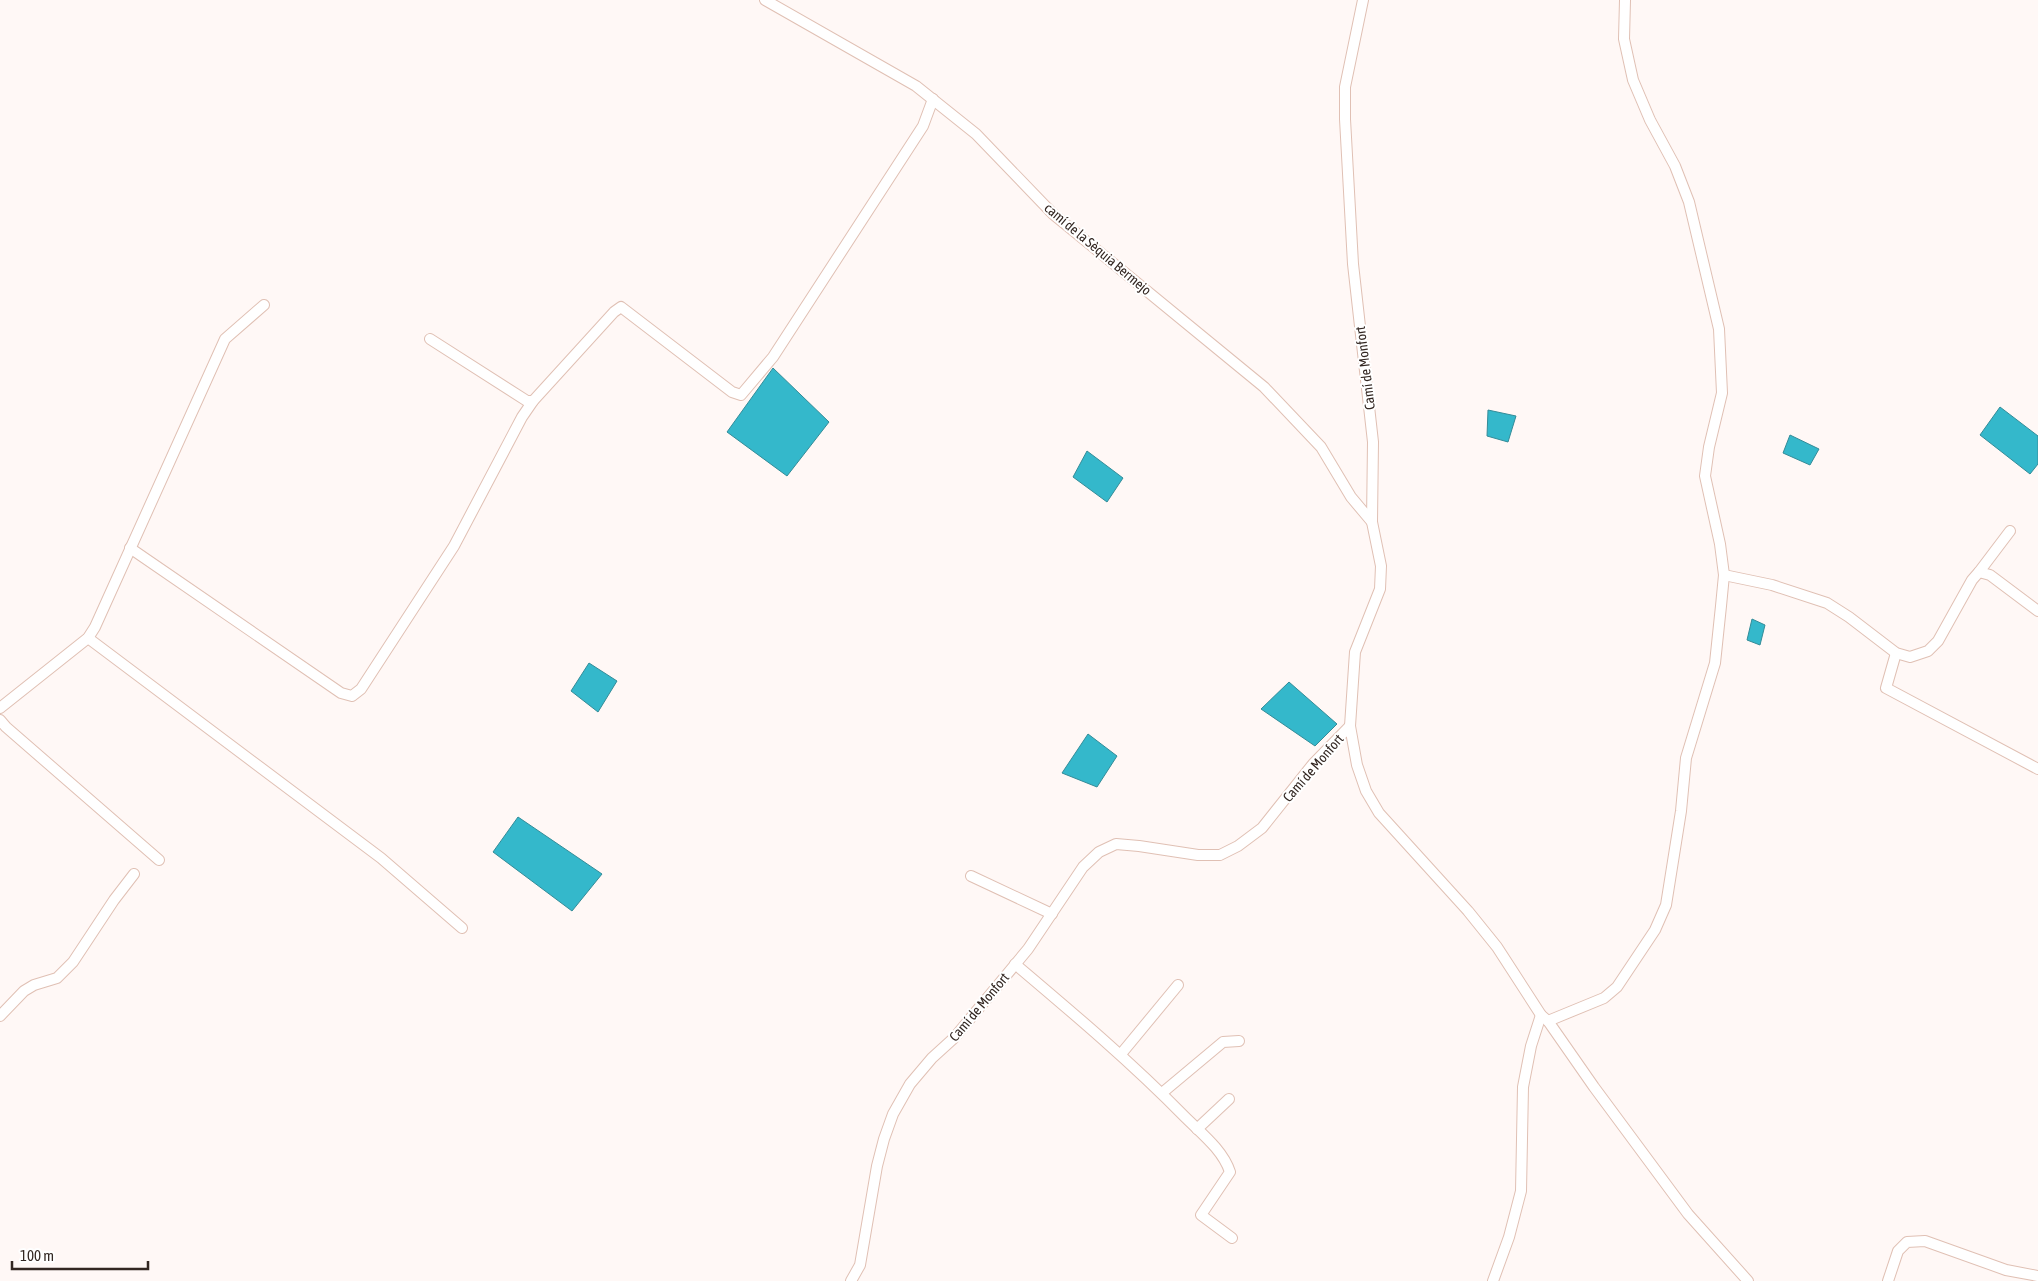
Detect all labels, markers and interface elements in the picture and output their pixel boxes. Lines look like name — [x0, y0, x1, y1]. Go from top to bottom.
street label: camí de la Sèquia Bermejo — [1041, 200, 1155, 298]
street label: Camí de Monfort — [1352, 325, 1378, 411]
street label: Camí de Monfort — [1279, 731, 1347, 805]
street label: Camí de Monfort — [946, 970, 1012, 1044]
scale bar — [12, 1238, 149, 1270]
text: 100 m — [20, 1247, 54, 1264]

